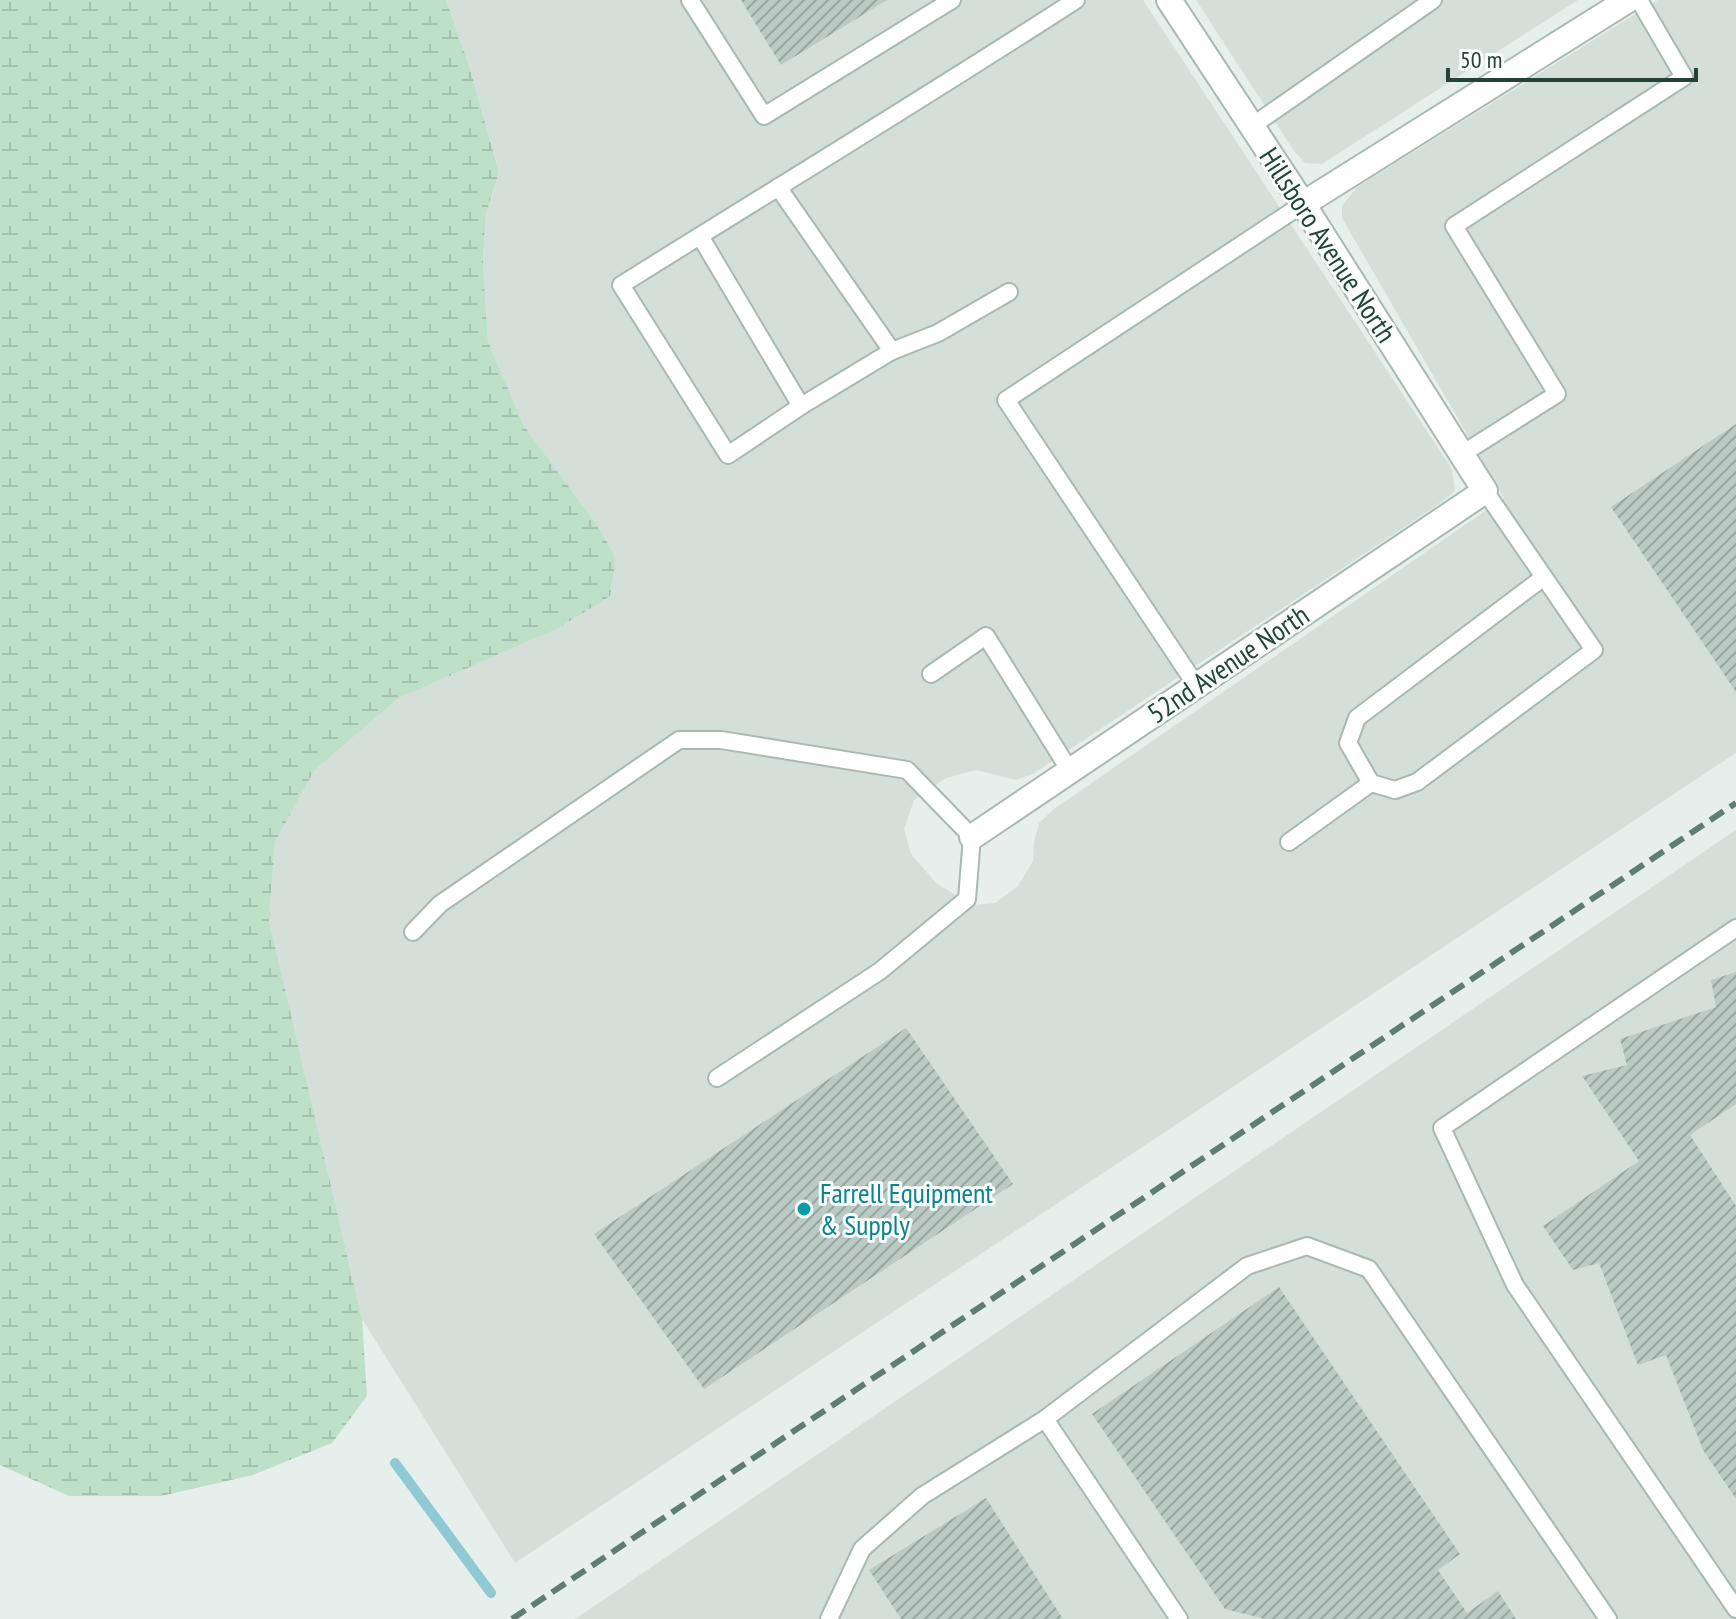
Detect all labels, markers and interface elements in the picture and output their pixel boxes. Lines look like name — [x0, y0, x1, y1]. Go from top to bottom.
scale bar — [1448, 32, 1696, 82]
text: 50 m — [1460, 44, 1502, 75]
street label: Hillsboro Avenue North — [1252, 140, 1405, 349]
street label: 52nd Avenue North — [1140, 596, 1316, 731]
place label: Farrell Equipment & Supply — [820, 1174, 993, 1243]
marker: Farrell Equipment & Supply — [795, 1200, 813, 1218]

